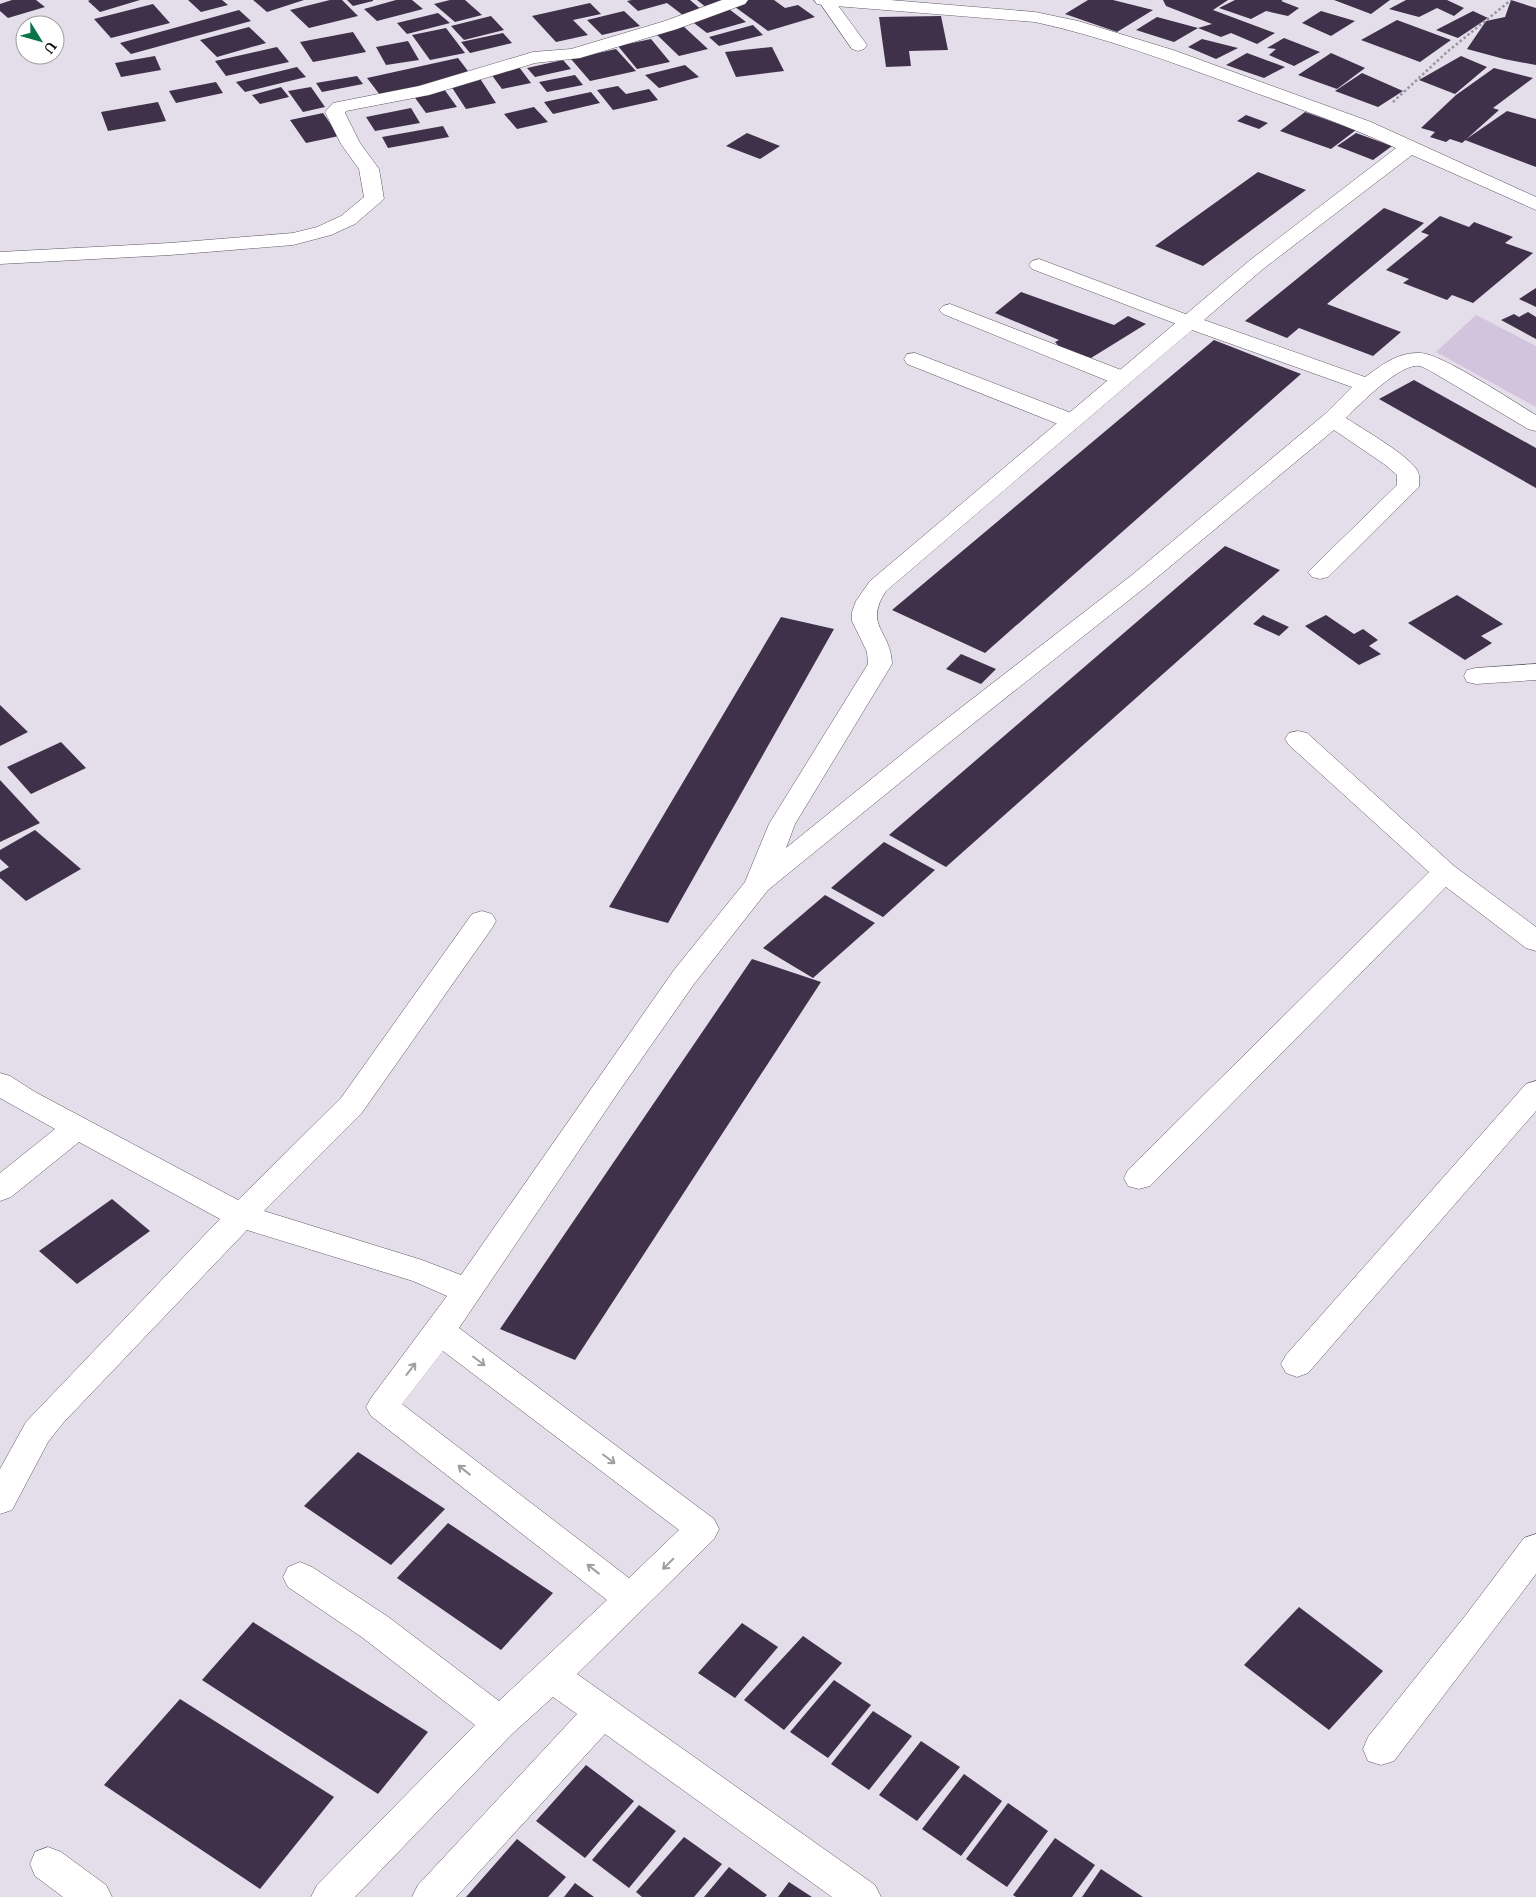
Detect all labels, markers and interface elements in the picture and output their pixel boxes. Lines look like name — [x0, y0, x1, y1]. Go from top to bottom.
north arrow — [15, 15, 65, 65]
text: U — [40, 38, 61, 58]
one-way arrow — [472, 1355, 485, 1366]
one-way arrow — [406, 1362, 416, 1376]
one-way arrow — [602, 1453, 615, 1464]
one-way arrow — [457, 1465, 471, 1475]
one-way arrow — [662, 1557, 674, 1570]
one-way arrow — [587, 1564, 600, 1575]

